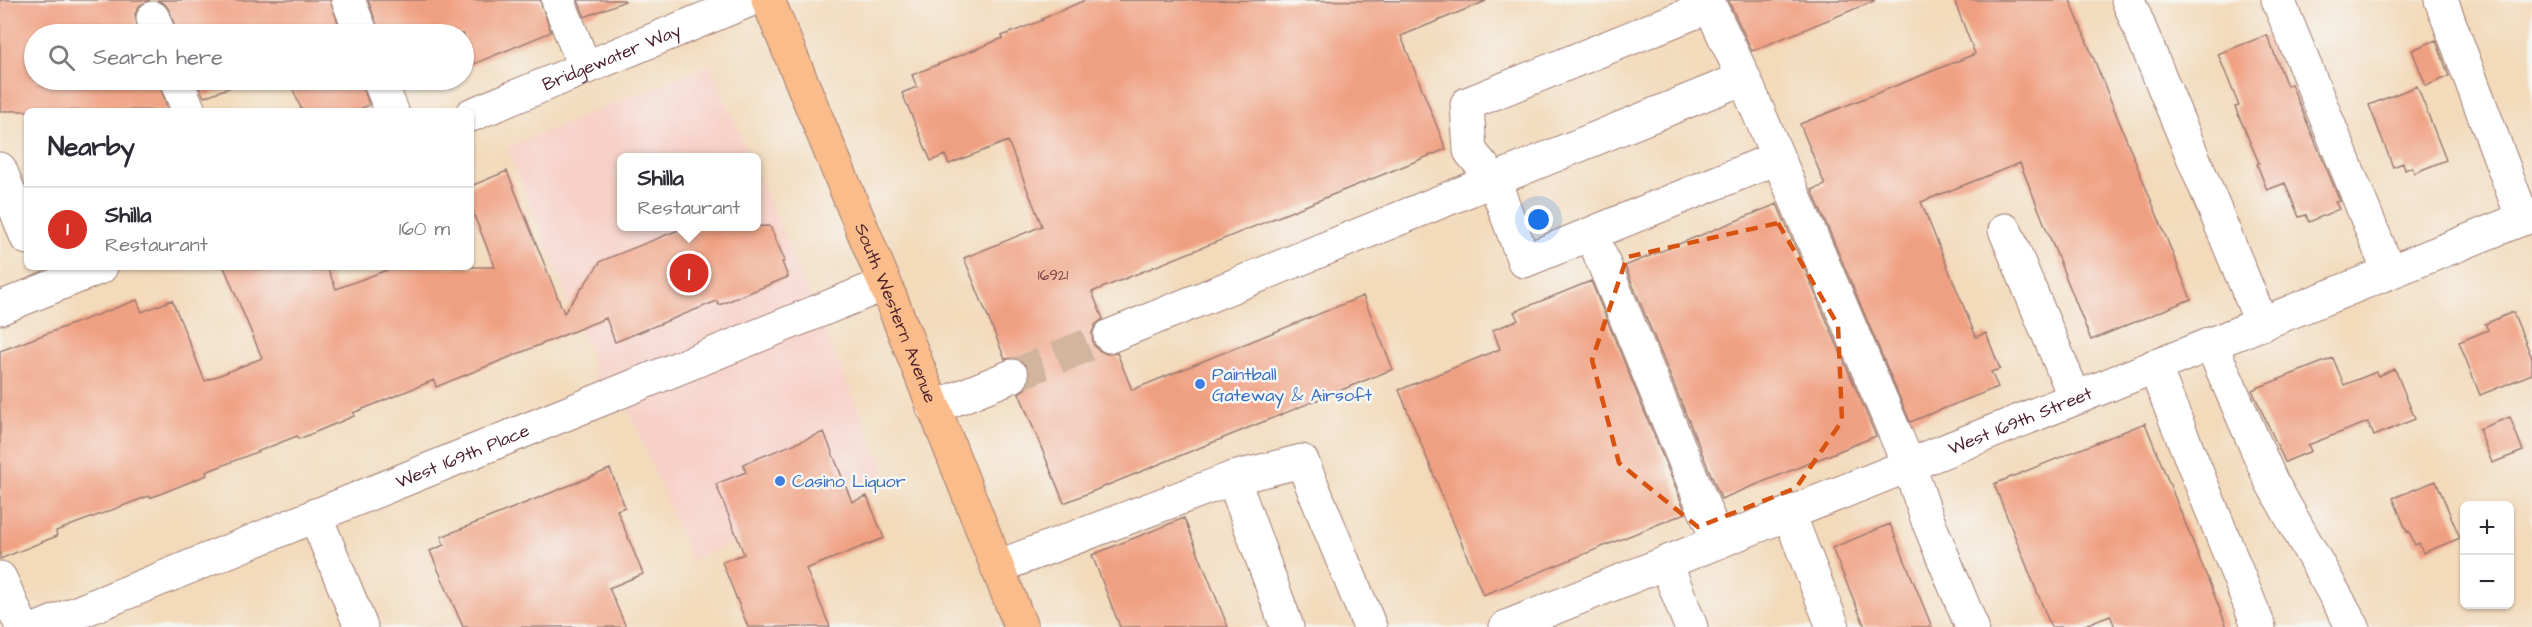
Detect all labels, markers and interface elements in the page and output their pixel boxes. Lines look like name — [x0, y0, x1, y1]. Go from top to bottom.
street label: Bridgewater Way — [539, 18, 685, 97]
search box — [24, 24, 474, 90]
icon: search — [45, 41, 78, 74]
text: Search here — [93, 42, 223, 73]
text: Nearby — [48, 129, 135, 165]
popup — [617, 153, 761, 231]
text: Shilla — [638, 163, 684, 194]
text: Restaurant — [638, 194, 740, 222]
text: Shilla — [105, 200, 151, 231]
your location — [1524, 205, 1553, 234]
text: 1 — [66, 215, 69, 243]
text: 160 m — [399, 215, 450, 243]
street label: South Western Avenue — [848, 219, 943, 407]
text: Restaurant — [105, 231, 208, 259]
pin: 1 — [670, 250, 708, 296]
house number: 16921 — [1038, 265, 1068, 286]
place label: Paintball Gateway & Airsoft — [1212, 362, 1373, 409]
marker: Paintball Gateway & Airsoft — [1193, 377, 1207, 391]
street label: West 169th Street — [1945, 381, 2097, 461]
street label: West 169th Place — [392, 418, 533, 495]
place label: Casino Liquor — [792, 469, 906, 494]
marker: Casino Liquor — [773, 474, 787, 488]
map controls — [2460, 501, 2514, 609]
button: + — [2460, 501, 2514, 555]
button: − — [2460, 555, 2514, 609]

